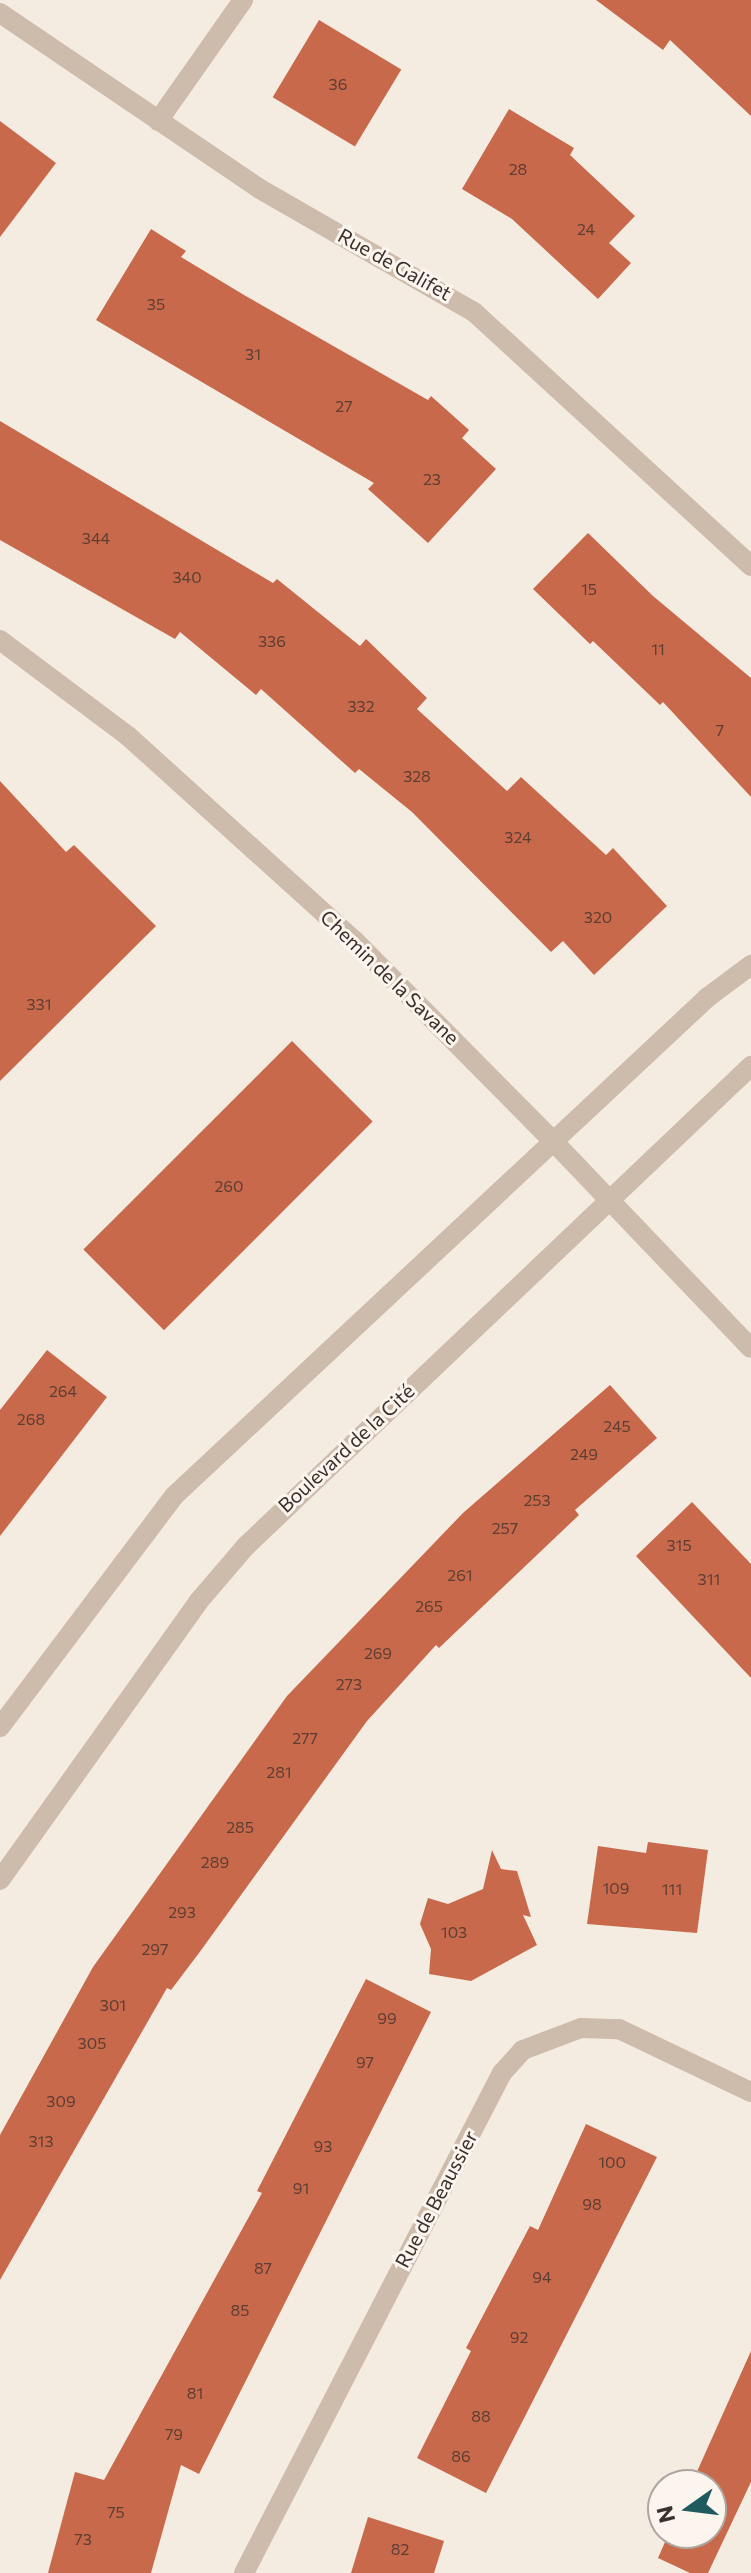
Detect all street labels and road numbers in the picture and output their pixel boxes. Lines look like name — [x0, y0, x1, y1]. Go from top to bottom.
street label: Rue de Galifet — [334, 223, 456, 305]
street label: Chemin de la Savane — [316, 905, 464, 1049]
street label: Boulevard de la Cité — [273, 1379, 419, 1517]
street label: Rue de Beaussier — [390, 2126, 482, 2272]

